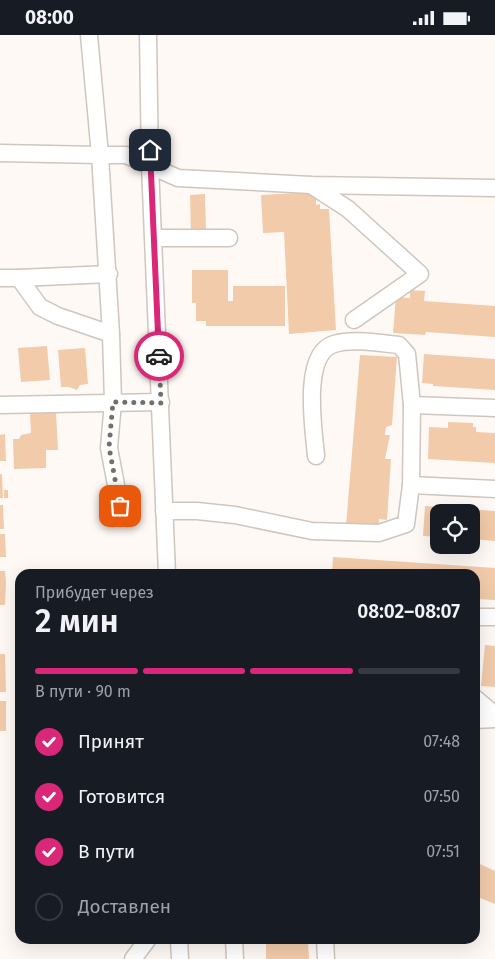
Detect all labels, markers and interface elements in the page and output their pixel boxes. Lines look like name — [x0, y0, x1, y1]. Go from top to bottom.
text: 08:00 — [25, 6, 74, 29]
pin — [129, 129, 171, 171]
icon: home — [136, 136, 164, 164]
courier — [134, 331, 184, 381]
icon: car — [145, 342, 173, 370]
pin — [99, 485, 141, 527]
icon: bag — [106, 492, 134, 520]
map controls — [430, 504, 480, 554]
button: locate — [430, 504, 480, 554]
text: Прибудет через — [35, 583, 154, 602]
text: 08:02–08:07 — [357, 600, 460, 623]
text: 2 мин — [35, 602, 118, 640]
text: В пути · 90 m — [35, 682, 131, 701]
icon: check — [35, 728, 63, 756]
text: Принят — [78, 730, 144, 753]
text: 07:48 — [423, 732, 460, 751]
icon: check — [35, 783, 63, 811]
text: Готовится — [78, 785, 165, 808]
text: 07:50 — [423, 787, 460, 806]
icon: check — [35, 838, 63, 866]
text: В пути — [78, 840, 135, 863]
text: 07:51 — [426, 842, 460, 861]
text: Доставлен — [78, 895, 171, 918]

